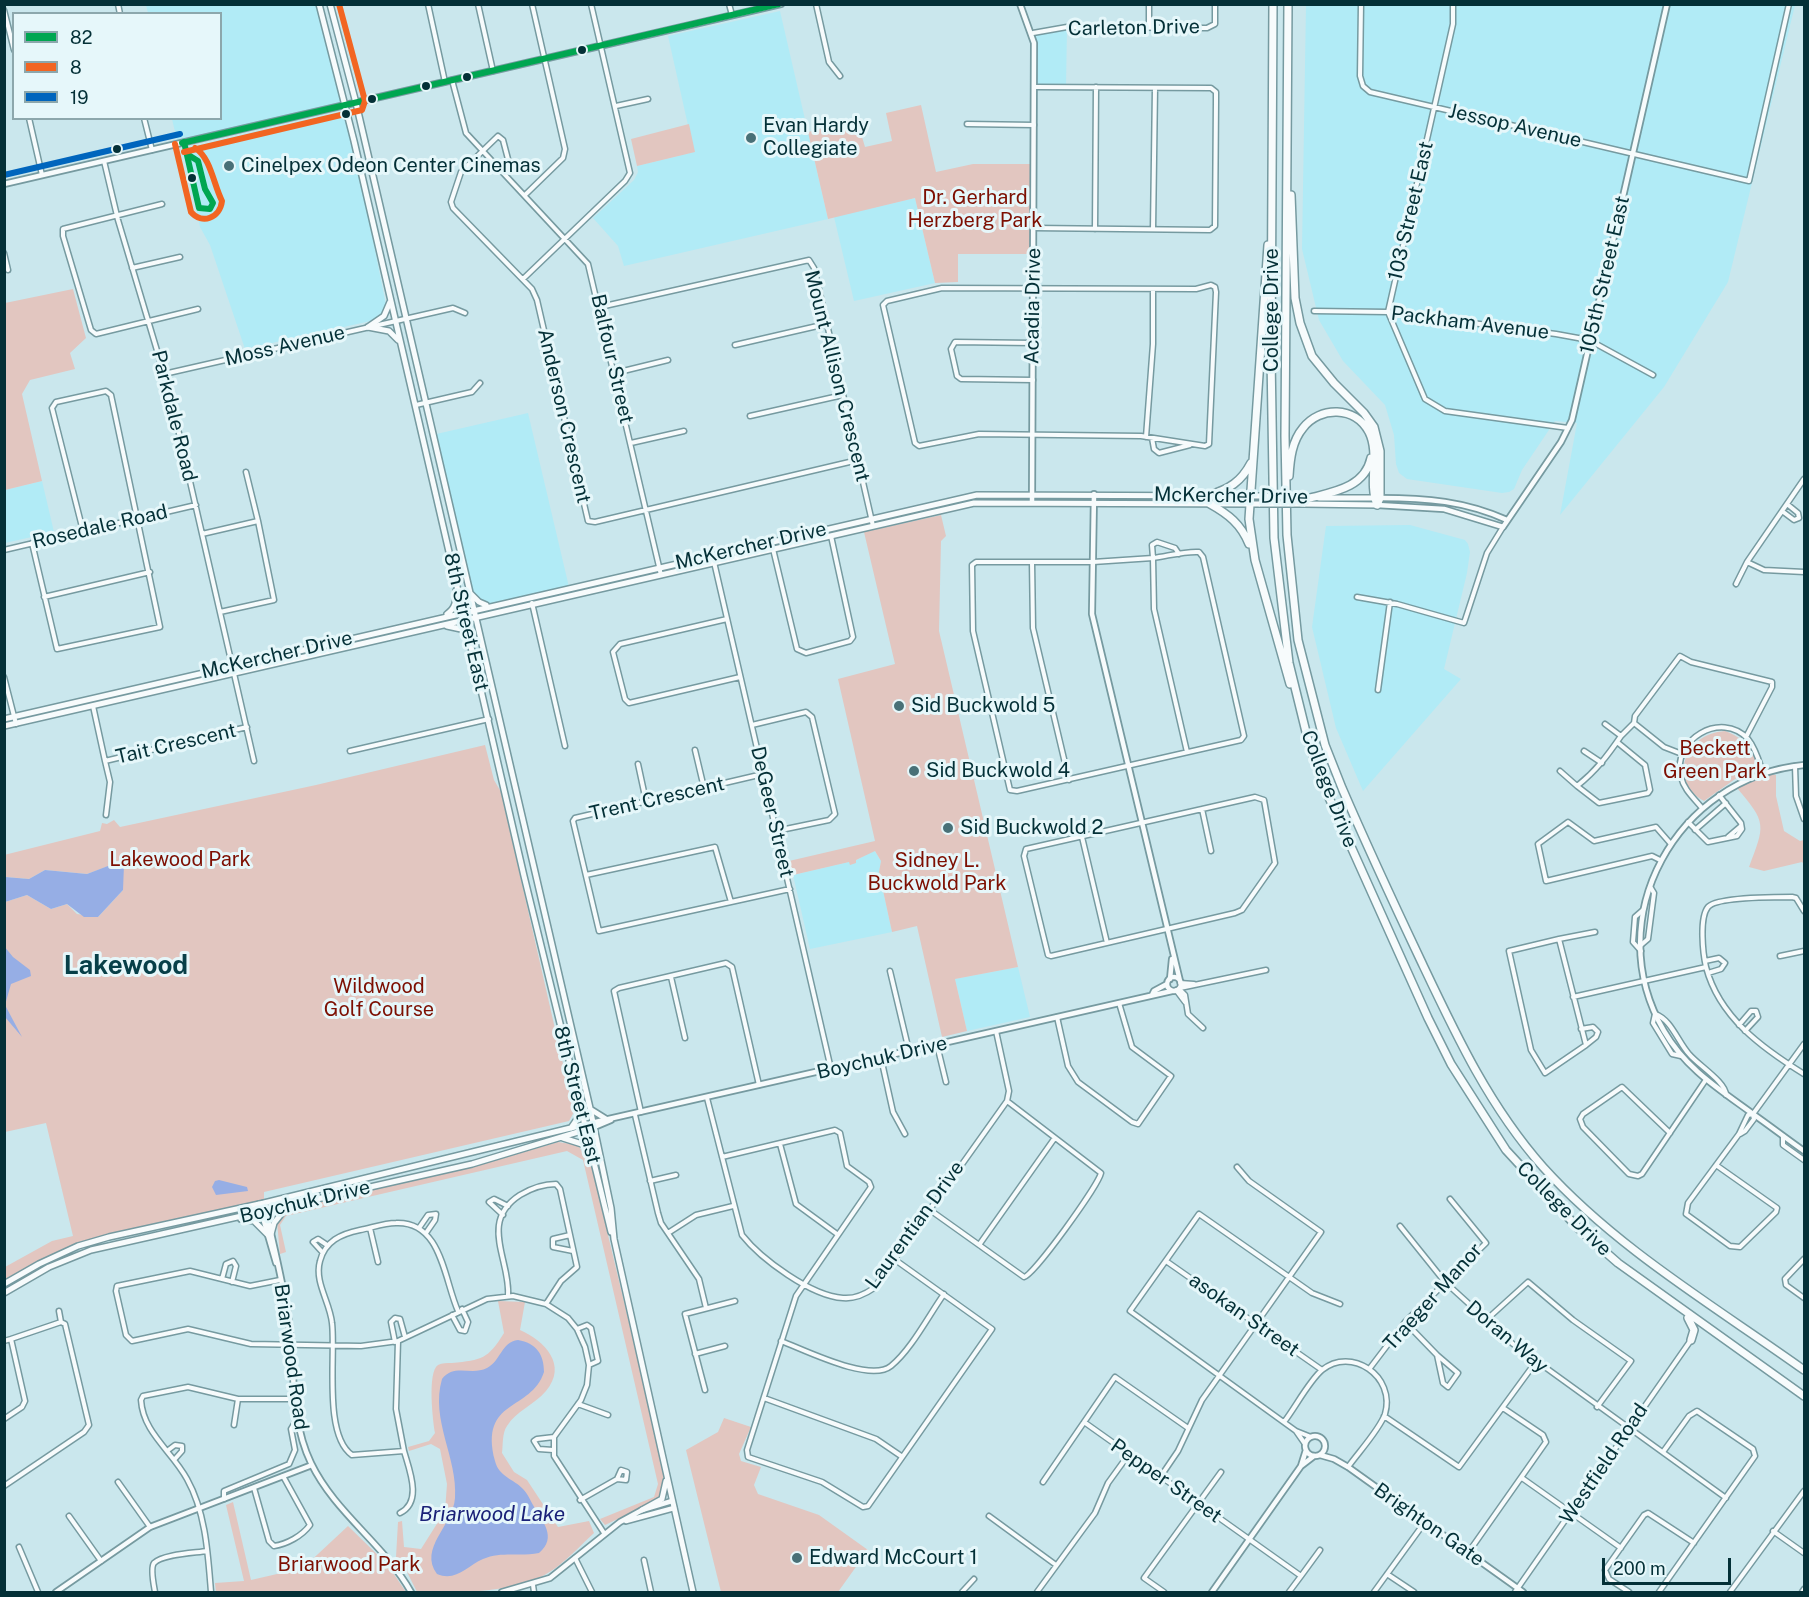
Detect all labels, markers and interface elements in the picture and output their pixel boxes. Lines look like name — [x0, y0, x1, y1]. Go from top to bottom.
legend — [12, 12, 222, 120]
street label: Carleton Drive — [1068, 15, 1200, 41]
text: 82 — [70, 27, 92, 48]
unlabelled marker — [576, 44, 588, 56]
text: 8 — [70, 57, 82, 78]
unlabelled marker — [461, 71, 473, 83]
unlabelled marker — [420, 80, 432, 92]
text: 19 — [70, 87, 89, 108]
unlabelled marker — [366, 93, 378, 105]
street label: Jessop Avenue — [1446, 99, 1584, 153]
unlabelled marker — [340, 108, 352, 120]
place label: Evan Hardy Collegiate — [763, 114, 869, 161]
marker: Evan Hardy Collegiate — [744, 131, 758, 145]
street label: 103 Street East — [1383, 139, 1439, 283]
unlabelled marker — [111, 143, 123, 155]
place label: Cinelpex Odeon Center Cinemas — [241, 154, 541, 178]
marker: Cinelpex Odeon Center Cinemas — [222, 159, 236, 173]
unlabelled marker — [186, 172, 198, 184]
park label: Dr. Gerhard Herzberg Park — [908, 186, 1042, 233]
street label: 105th Street East — [1575, 194, 1635, 356]
street label: Acadia Drive — [1020, 248, 1046, 364]
street label: College Drive — [1260, 248, 1284, 372]
street label: Mount Allison Crescent — [799, 268, 875, 484]
street label: Balfour Street — [585, 292, 639, 426]
street label: Packham Avenue — [1390, 301, 1550, 345]
street label: Moss Avenue — [223, 321, 347, 371]
street label: Anderson Crescent — [532, 326, 596, 506]
street label: Parkdale Road — [146, 348, 202, 484]
street label: McKercher Drive — [1154, 483, 1308, 509]
street label: Rosedale Road — [30, 500, 170, 554]
street label: McKercher Drive — [673, 517, 829, 575]
street label: 8th Street East — [438, 550, 494, 694]
street label: McKercher Drive — [199, 626, 355, 684]
place label: Sid Buckwold 5 — [911, 694, 1055, 718]
marker: Sid Buckwold 5 — [892, 699, 906, 713]
street label: Tait Crescent — [113, 718, 239, 770]
street label: College Drive — [1296, 727, 1362, 851]
park label: Beckett Green Park — [1663, 737, 1767, 784]
street label: DeGeer Street — [745, 744, 799, 880]
place label: Sid Buckwold 4 — [926, 759, 1070, 783]
marker: Sid Buckwold 4 — [907, 764, 921, 778]
street label: Trent Crescent — [587, 772, 727, 826]
place label: Sid Buckwold 2 — [960, 816, 1103, 840]
marker: Sid Buckwold 2 — [941, 821, 955, 835]
park label: Lakewood Park — [109, 848, 251, 872]
park label: Sidney L. Buckwold Park — [868, 849, 1006, 896]
district label: Lakewood — [64, 950, 188, 982]
park label: Wildwood Golf Course — [324, 975, 434, 1022]
street label: 8th Street East — [548, 1024, 606, 1166]
street label: Boychuk Drive — [814, 1031, 950, 1085]
street label: Laurentian Drive — [861, 1156, 969, 1294]
street label: College Drive — [1512, 1157, 1616, 1261]
street label: Boychuk Drive — [237, 1175, 373, 1229]
street label: Traeger Manor — [1378, 1238, 1488, 1356]
street label: asokan Street — [1184, 1268, 1304, 1362]
street label: Briarwood Road — [269, 1282, 313, 1432]
street label: Doran Way — [1461, 1296, 1553, 1378]
street label: Westfield Road — [1555, 1399, 1653, 1529]
street label: Pepper Street — [1106, 1434, 1226, 1528]
street label: Brighton Gate — [1369, 1478, 1489, 1572]
water label: Briarwood Lake — [419, 1502, 565, 1528]
place label: Edward McCourt 1 — [809, 1546, 978, 1570]
scale bar — [1605, 1546, 1734, 1584]
marker: Edward McCourt 1 — [790, 1551, 804, 1565]
park label: Briarwood Park — [278, 1553, 420, 1577]
text: 200 m — [1613, 1558, 1666, 1579]

